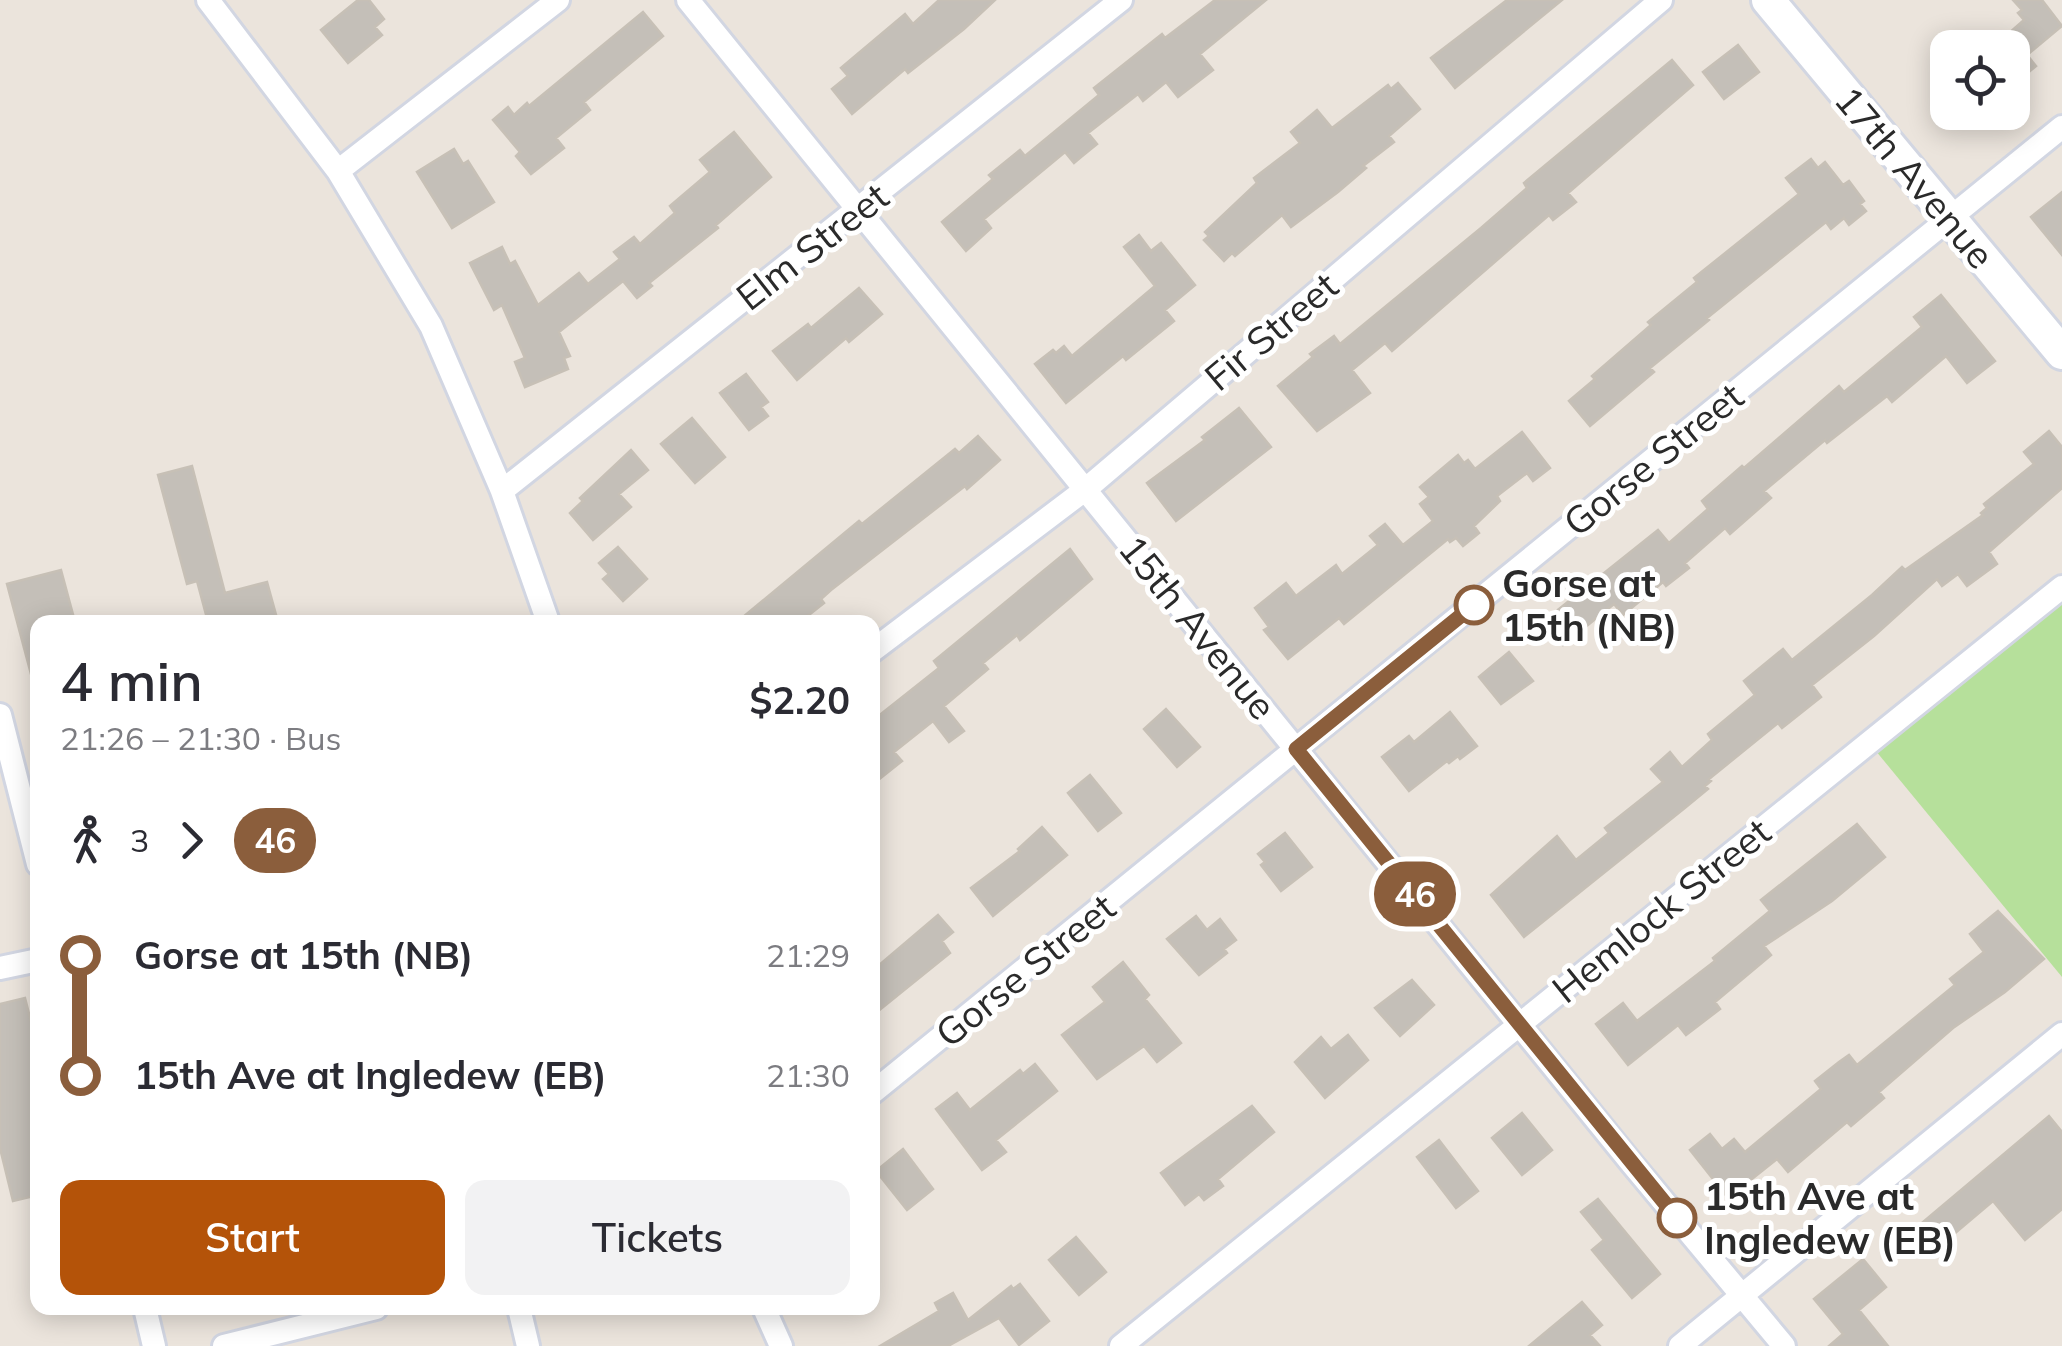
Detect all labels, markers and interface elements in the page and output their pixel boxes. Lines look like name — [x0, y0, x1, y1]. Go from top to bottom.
map controls — [1930, 30, 2030, 130]
button: locate — [1930, 30, 2030, 130]
street label: 17th Avenue — [1825, 76, 2005, 278]
street label: Elm Street — [726, 172, 898, 320]
street label: Fir Street — [1195, 261, 1347, 401]
street label: Gorse Street — [1553, 372, 1753, 546]
street label: 15th Avenue — [1109, 525, 1287, 729]
place label: Gorse at 15th (NB) — [1502, 559, 1677, 651]
marker: Gorse at 15th (NB) — [1455, 586, 1493, 624]
text: 4 min — [60, 646, 203, 715]
text: $2.20 — [749, 676, 850, 724]
text: 21:26 – 21:30 · Bus — [60, 718, 341, 758]
street label: Hemlock Street — [1542, 807, 1780, 1013]
icon: walk — [60, 813, 115, 868]
icon: forward — [164, 813, 219, 868]
text: 46 — [254, 818, 296, 862]
text: 3 — [130, 820, 149, 860]
line badge: 46 — [1370, 862, 1460, 926]
text: 46 — [1394, 872, 1436, 916]
street label: Gorse Street — [925, 883, 1125, 1057]
text: Gorse at 15th (NB) — [134, 931, 473, 979]
text: 21:29 — [766, 935, 850, 975]
text: 15th Ave at Ingledew (EB) — [134, 1051, 607, 1099]
text: 21:30 — [766, 1055, 850, 1095]
place label: 15th Ave at Ingledew (EB) — [1704, 1172, 1956, 1264]
button: Start — [60, 1180, 445, 1295]
button: Tickets — [465, 1180, 850, 1295]
marker: 15th Ave at Ingledew (EB) — [1658, 1199, 1696, 1237]

